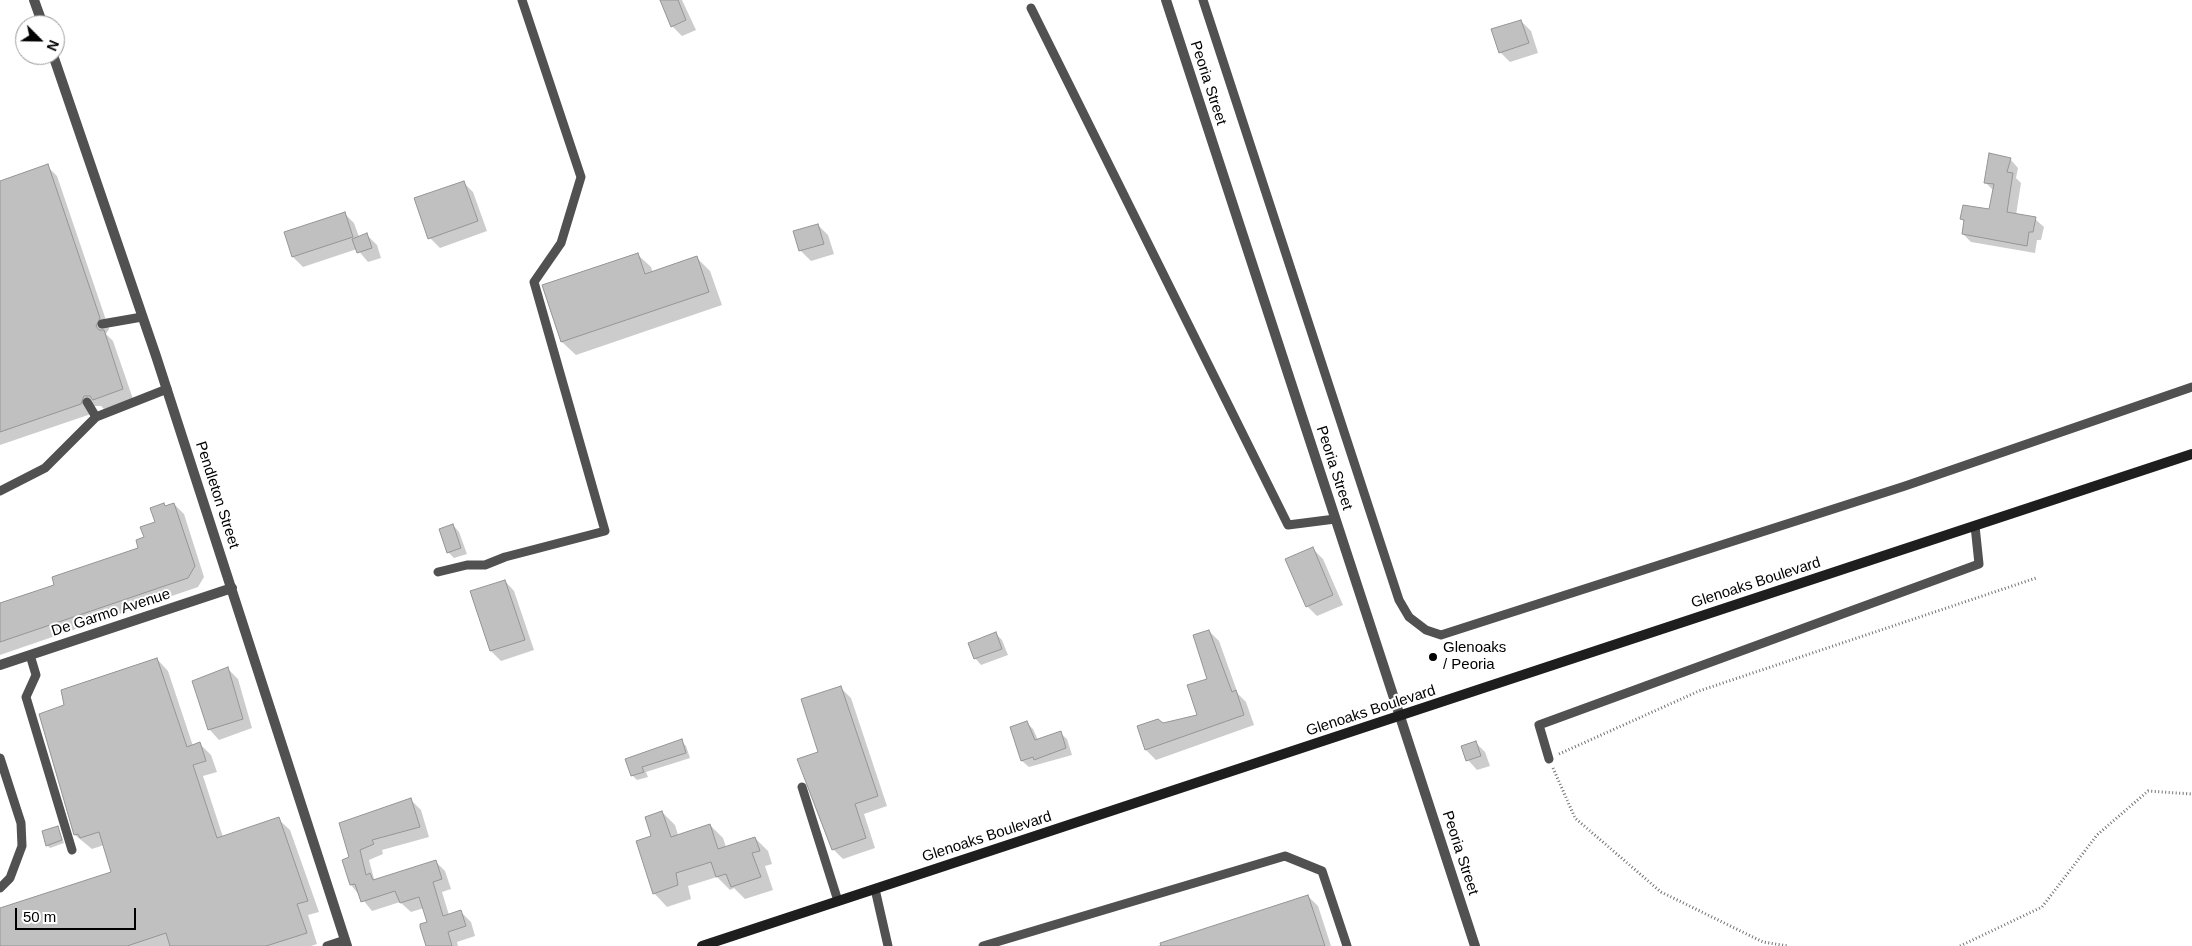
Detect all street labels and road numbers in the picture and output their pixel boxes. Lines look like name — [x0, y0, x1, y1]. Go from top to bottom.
street label: Peoria Street — [1186, 39, 1230, 127]
street label: Peoria Street — [1312, 424, 1356, 512]
street label: Pendleton Street — [191, 439, 243, 551]
street label: Glenoaks Boulevard — [1689, 554, 1823, 612]
street label: De Garmo Avenue — [49, 585, 173, 641]
street label: Glenoaks Boulevard — [1304, 682, 1438, 740]
street label: Glenoaks Boulevard — [920, 808, 1054, 866]
street label: Peoria Street — [1438, 809, 1482, 897]

